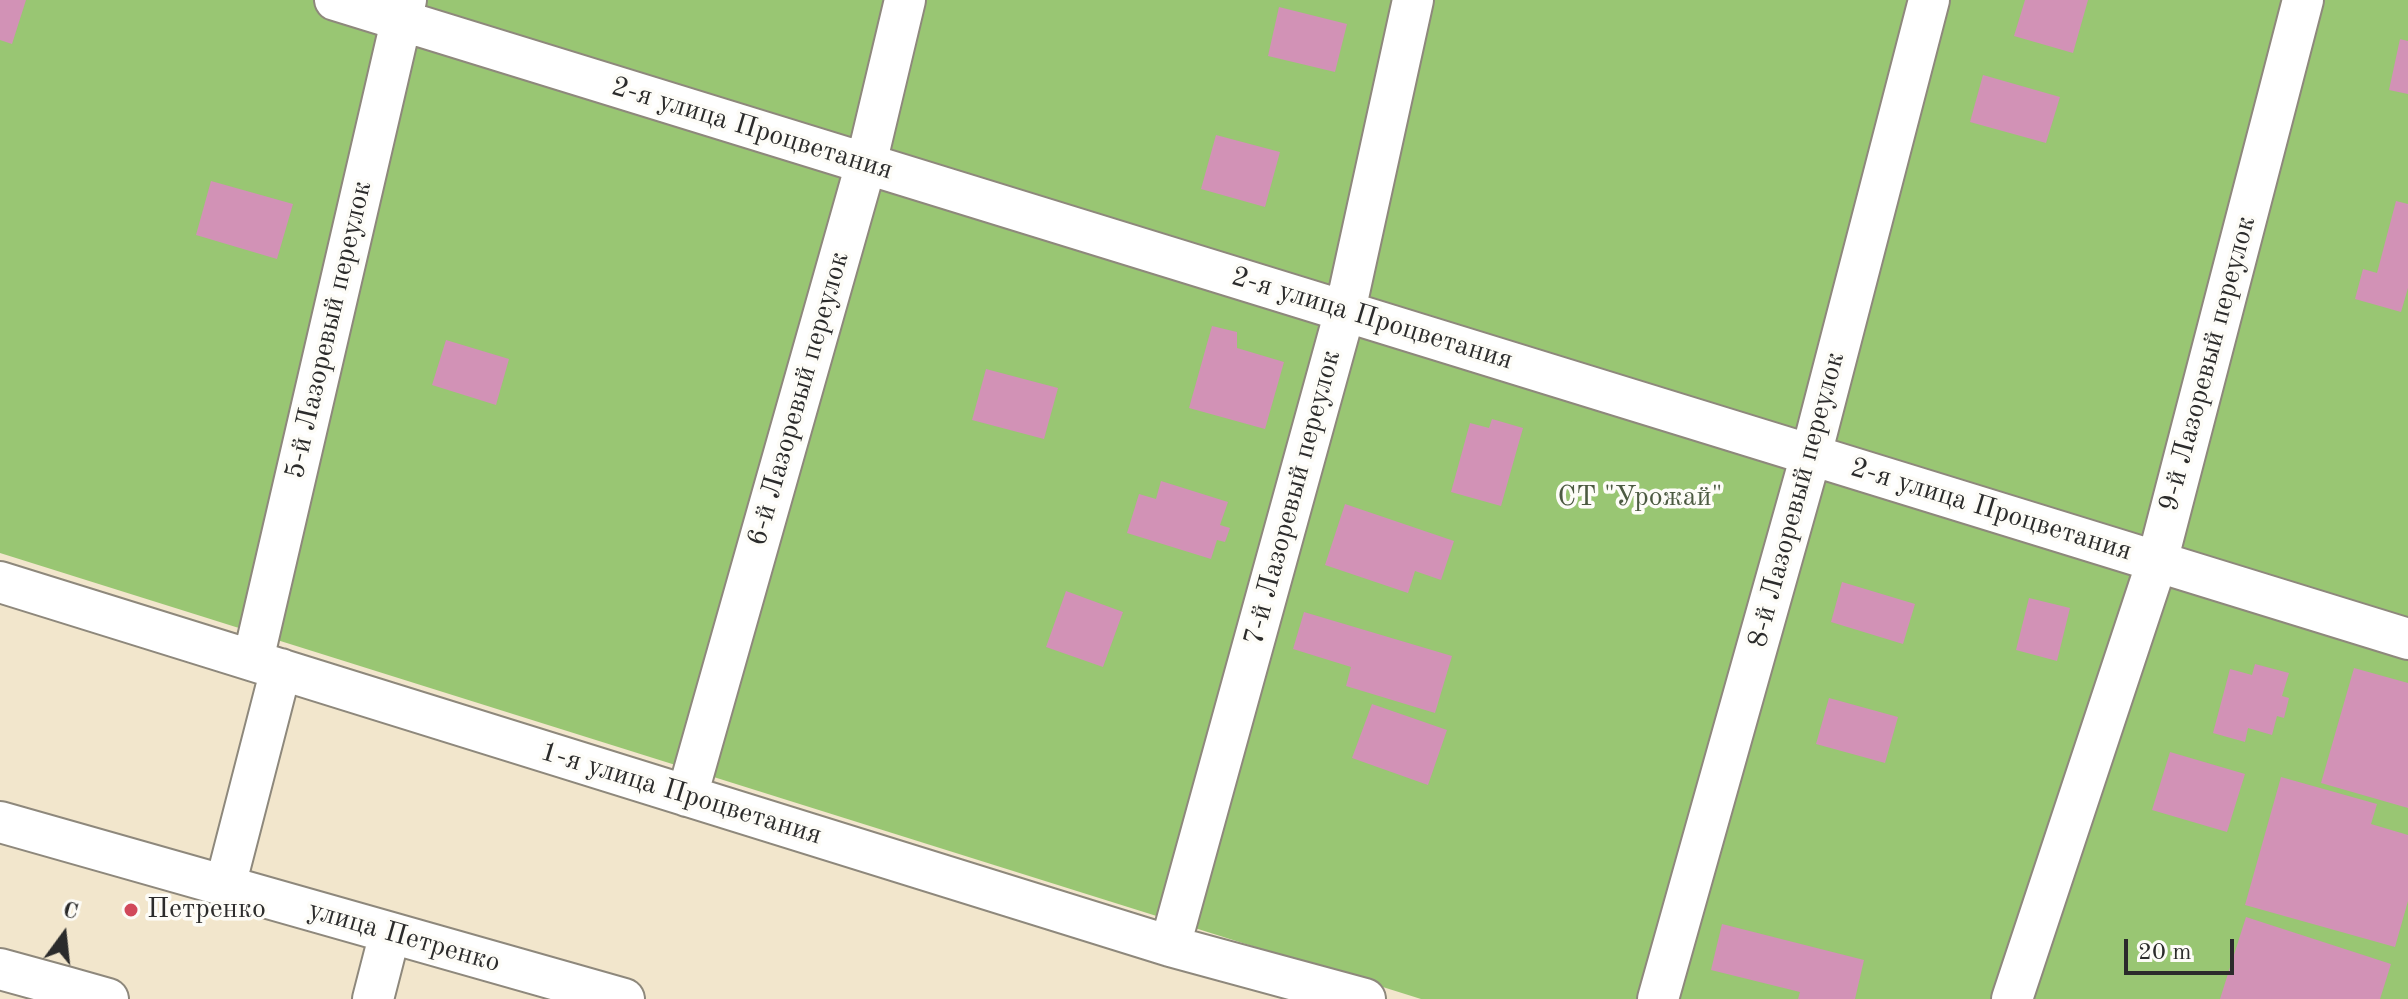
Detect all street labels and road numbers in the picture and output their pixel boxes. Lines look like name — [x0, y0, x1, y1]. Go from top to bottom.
street label: 2-я улица Процветания — [607, 70, 897, 188]
street label: 5-й Лазоревый переулок — [278, 178, 380, 482]
street label: 9-й Лазоревый переулок — [2152, 213, 2264, 515]
street label: 6-й Лазоревый переулок — [741, 248, 857, 550]
street label: 2-я улица Процветания — [1227, 260, 1517, 378]
street label: 7-й Лазоревый переулок — [1237, 347, 1349, 649]
street label: 8-й Лазоревый переулок — [1741, 349, 1853, 651]
street label: 2-я улица Процветания — [1846, 451, 2136, 569]
street label: 1-я улица Процветания — [536, 735, 826, 853]
street label: улица Петренко — [304, 894, 504, 980]

